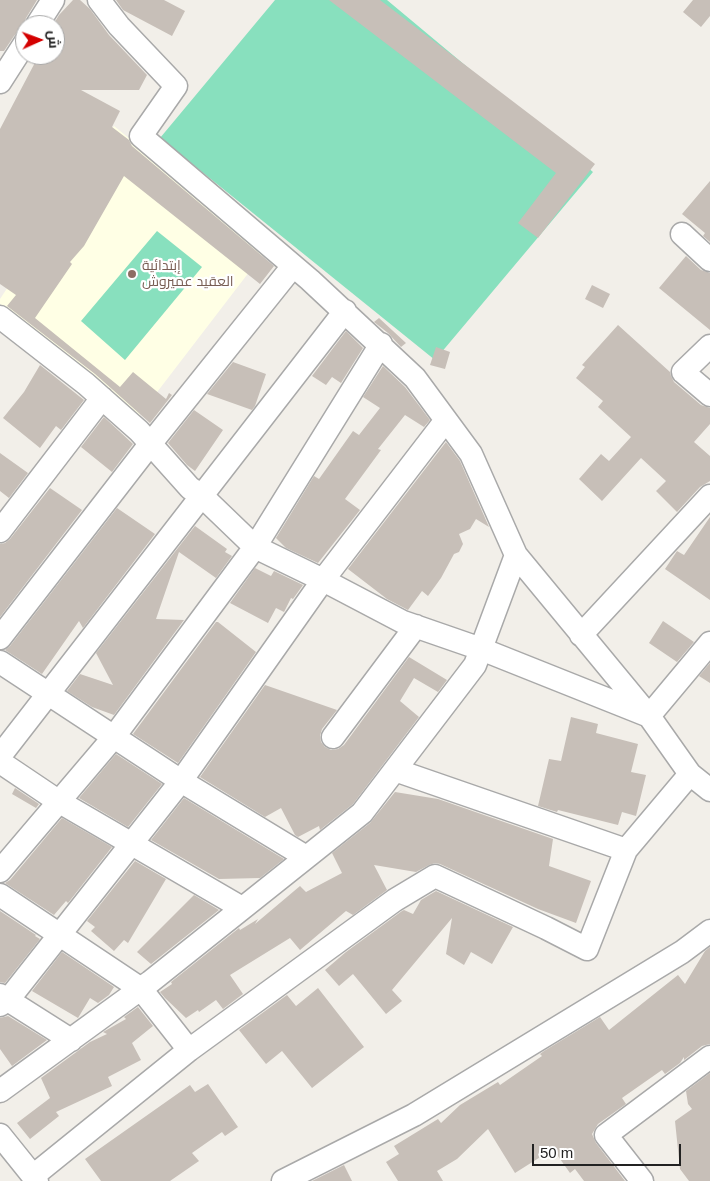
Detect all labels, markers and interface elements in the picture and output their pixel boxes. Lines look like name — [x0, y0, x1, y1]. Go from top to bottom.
north arrow — [15, 15, 65, 65]
text: ش — [46, 30, 62, 49]
place label: إبتدائية العقيد عميروش — [142, 258, 234, 290]
marker: إبتدائية العقيد عميروش — [126, 268, 138, 280]
scale bar — [535, 1134, 684, 1166]
text: 50 m — [540, 1144, 573, 1161]

